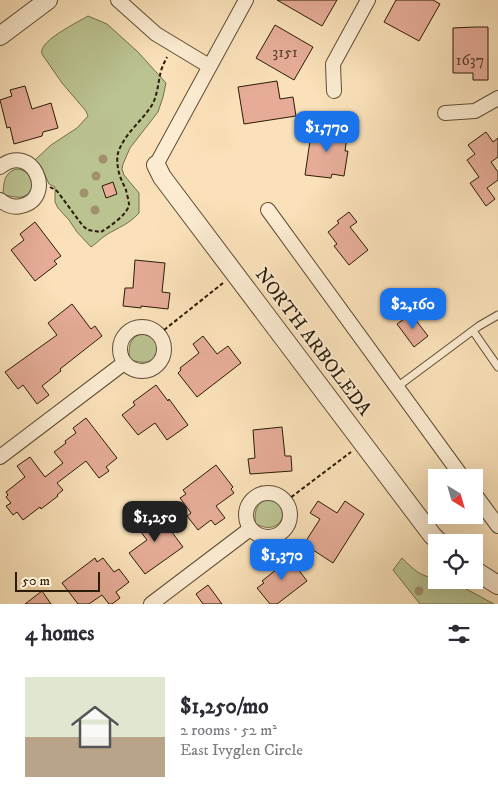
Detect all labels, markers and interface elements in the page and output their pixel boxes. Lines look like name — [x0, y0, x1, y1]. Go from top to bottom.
house number: 3151 — [272, 42, 298, 62]
house number: 1637 — [456, 50, 484, 70]
pin: $1,770 — [286, 110, 368, 153]
text: $1,770 — [305, 117, 349, 137]
street label: NORTH ARBOLEDA — [250, 264, 377, 421]
pin: $2,160 — [372, 288, 454, 330]
text: $2,160 — [391, 294, 435, 314]
north arrow — [428, 469, 482, 524]
map controls — [428, 469, 483, 589]
pin: $1,250 — [114, 500, 196, 543]
text: $1,250 — [133, 507, 177, 527]
button: locate — [428, 534, 483, 589]
pin: $1,370 — [241, 538, 323, 581]
text: $1,370 — [261, 545, 303, 565]
scale bar — [15, 569, 100, 592]
text: 50 m — [22, 572, 50, 590]
icon: filters — [445, 620, 473, 648]
text: 4 homes — [25, 621, 94, 647]
text: $1,250/mo — [180, 694, 268, 720]
icon: home — [65, 697, 125, 757]
text: 2 rooms · 52 m² — [180, 720, 277, 740]
text: East Ivyglen Circle — [180, 740, 303, 760]

